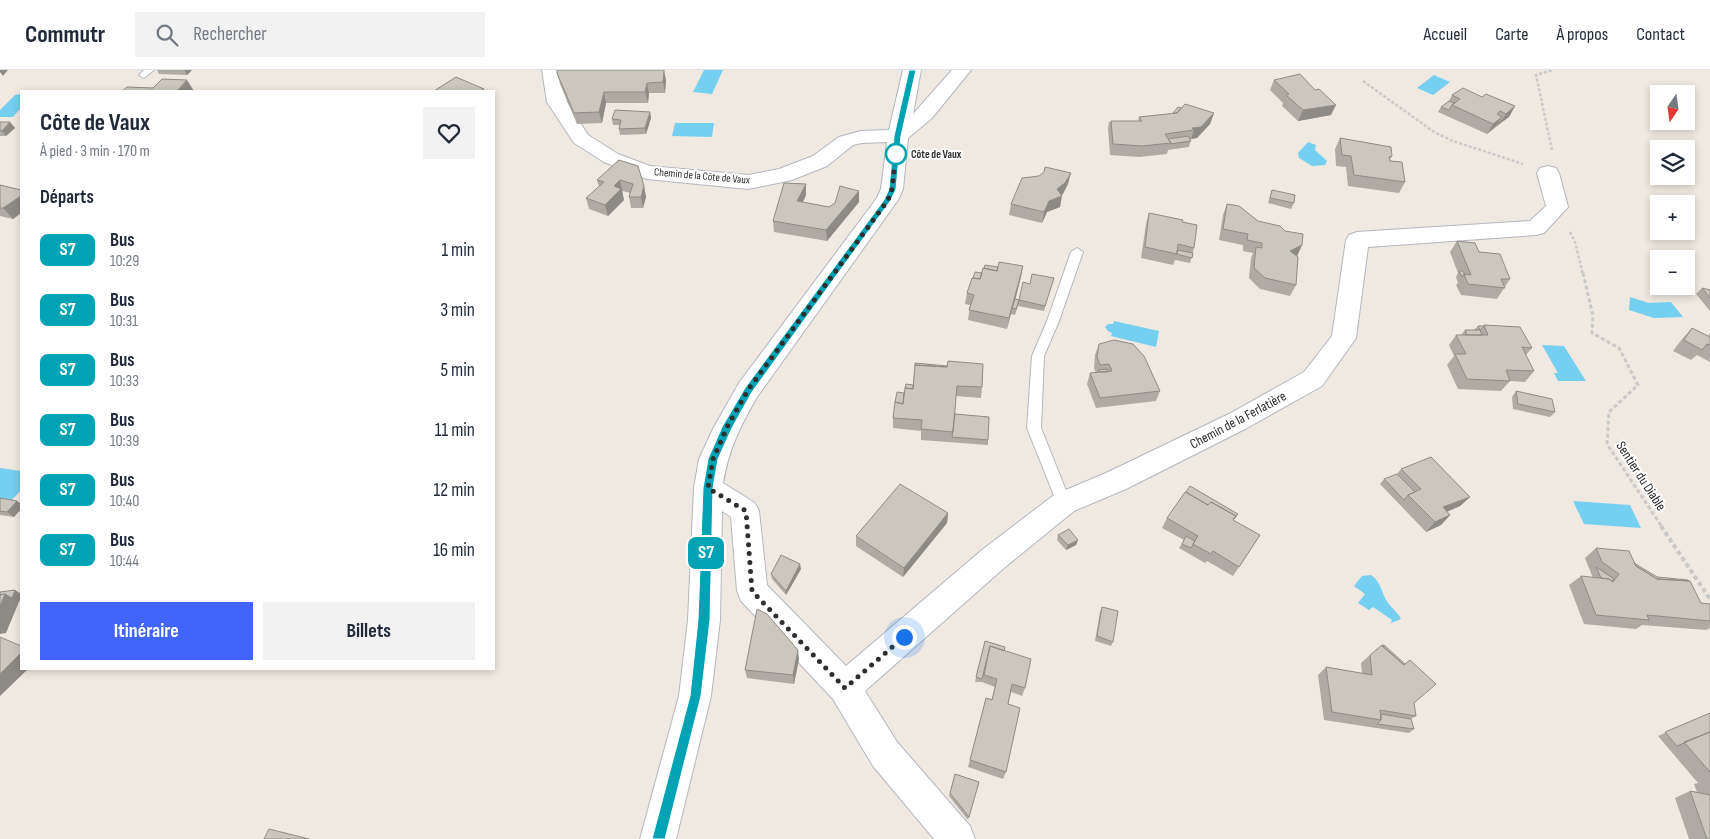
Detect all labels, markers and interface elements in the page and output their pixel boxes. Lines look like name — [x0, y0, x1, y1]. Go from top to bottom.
search box — [135, 12, 485, 57]
text: Commutr — [25, 20, 105, 49]
icon: search — [153, 21, 181, 49]
text: Rechercher — [193, 23, 267, 46]
text: Accueil — [1423, 24, 1467, 45]
text: Carte — [1495, 24, 1528, 45]
text: À propos — [1556, 24, 1608, 45]
text: Contact — [1636, 24, 1685, 45]
north arrow — [1650, 85, 1695, 130]
map controls — [1650, 85, 1695, 295]
button: heart — [423, 107, 475, 159]
text: Côte de Vaux — [40, 108, 150, 137]
button: layers — [1650, 140, 1695, 185]
text: À pied · 3 min · 170 m — [40, 142, 150, 161]
marker: Côte de Vaux — [885, 143, 907, 165]
place label: Côte de Vaux — [911, 148, 962, 161]
street label: Chemin de la Côte de Vaux — [653, 165, 751, 187]
text: Départs — [40, 186, 94, 209]
button: + — [1650, 195, 1695, 240]
text: Bus — [110, 229, 135, 252]
text: S7 — [60, 239, 75, 260]
text: 1 min — [441, 239, 475, 262]
button: − — [1650, 250, 1695, 295]
text: 10:29 — [110, 252, 139, 271]
text: Bus — [110, 289, 135, 312]
text: S7 — [60, 299, 75, 320]
text: 3 min — [440, 299, 475, 322]
text: 10:31 — [110, 312, 138, 331]
text: Bus — [110, 349, 135, 372]
text: S7 — [60, 359, 75, 380]
text: 5 min — [440, 359, 475, 382]
text: 10:33 — [110, 372, 139, 391]
street label: Chemin de la Ferlatière — [1187, 387, 1289, 453]
text: Bus — [110, 409, 135, 432]
text: S7 — [60, 419, 75, 440]
text: 11 min — [435, 419, 475, 442]
text: 10:39 — [110, 432, 139, 451]
street label: Sentier du Diable — [1612, 438, 1670, 514]
text: Bus — [110, 469, 135, 492]
text: S7 — [60, 479, 75, 500]
text: 12 min — [433, 479, 475, 502]
text: 10:40 — [110, 492, 139, 511]
text: Bus — [110, 529, 135, 552]
line badge: S7 — [684, 537, 728, 569]
text: S7 — [60, 539, 75, 560]
text: 16 min — [433, 539, 475, 562]
text: S7 — [698, 542, 714, 563]
text: 10:44 — [110, 552, 139, 571]
button: Itinéraire — [40, 602, 253, 660]
button: Billets — [263, 602, 475, 660]
your location — [892, 625, 917, 650]

